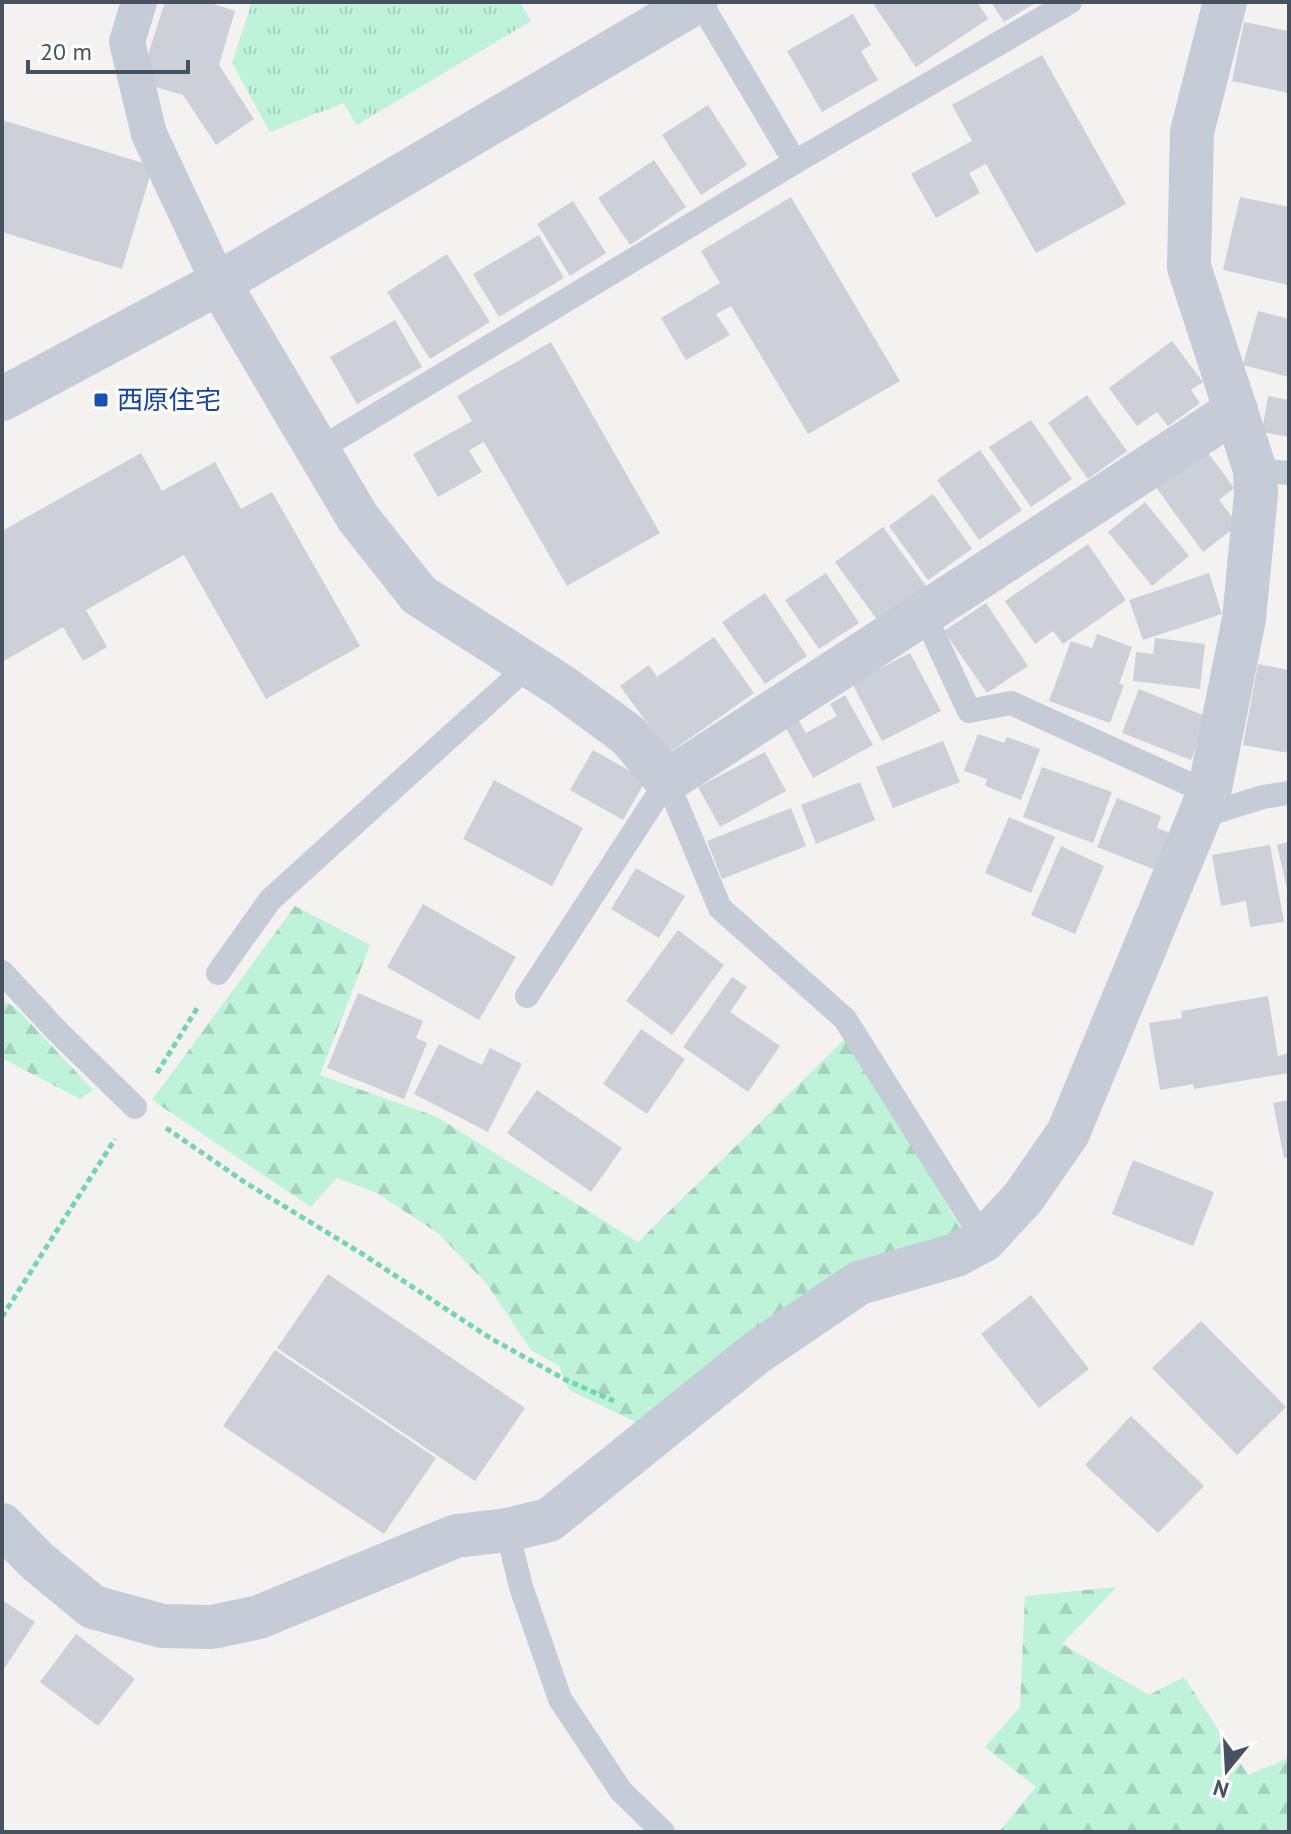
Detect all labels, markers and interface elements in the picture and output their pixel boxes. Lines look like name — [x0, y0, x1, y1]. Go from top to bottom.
scale bar — [28, 24, 188, 74]
text: 20 m — [40, 36, 92, 67]
place label: 西原住宅 — [117, 383, 221, 416]
marker: 西原住宅 — [92, 391, 110, 409]
north arrow — [1187, 1730, 1267, 1810]
text: N — [1210, 1773, 1232, 1805]

